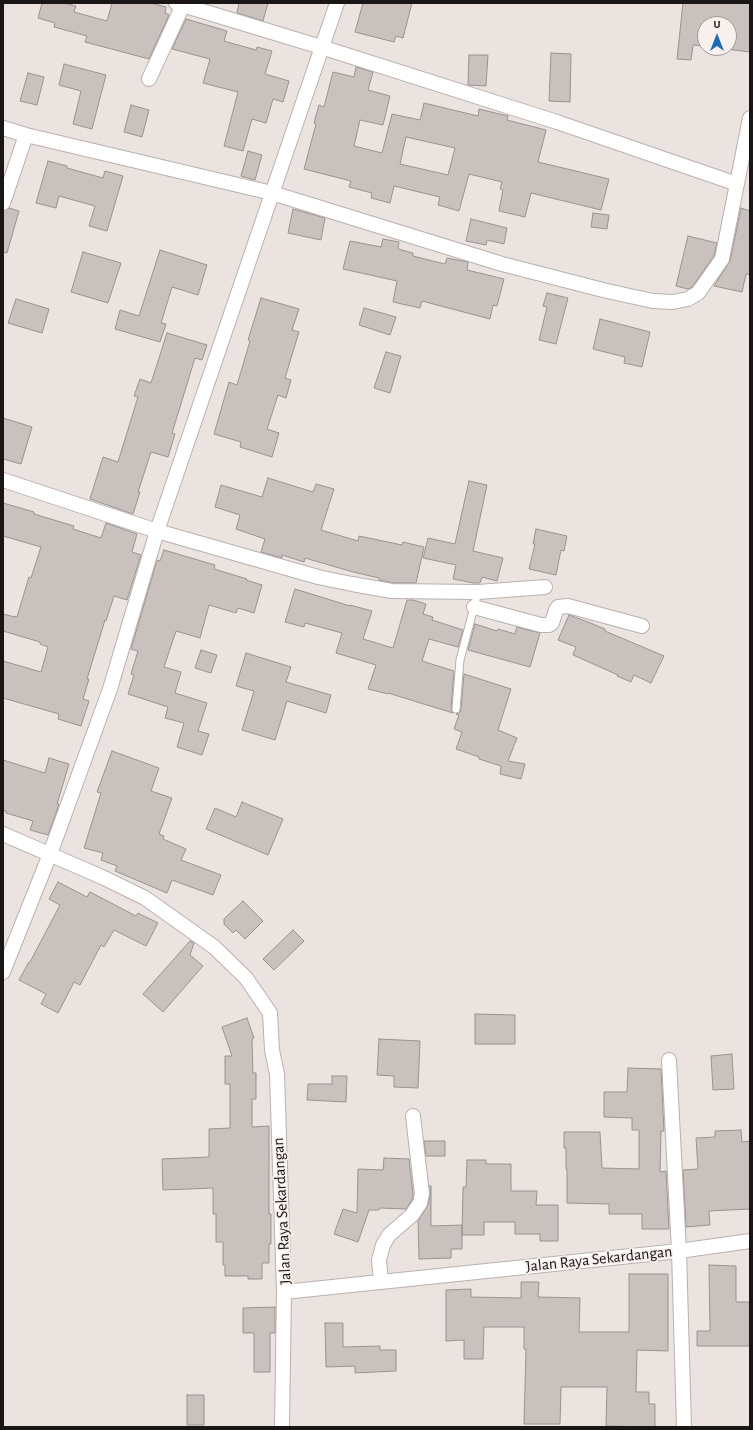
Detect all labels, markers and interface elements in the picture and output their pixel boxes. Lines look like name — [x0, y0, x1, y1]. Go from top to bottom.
north arrow — [697, 16, 737, 56]
text: U — [713, 19, 721, 30]
street label: Jalan Raya Sekardangan — [269, 1137, 295, 1285]
street label: Jalan Raya Sekardangan — [525, 1242, 673, 1276]

